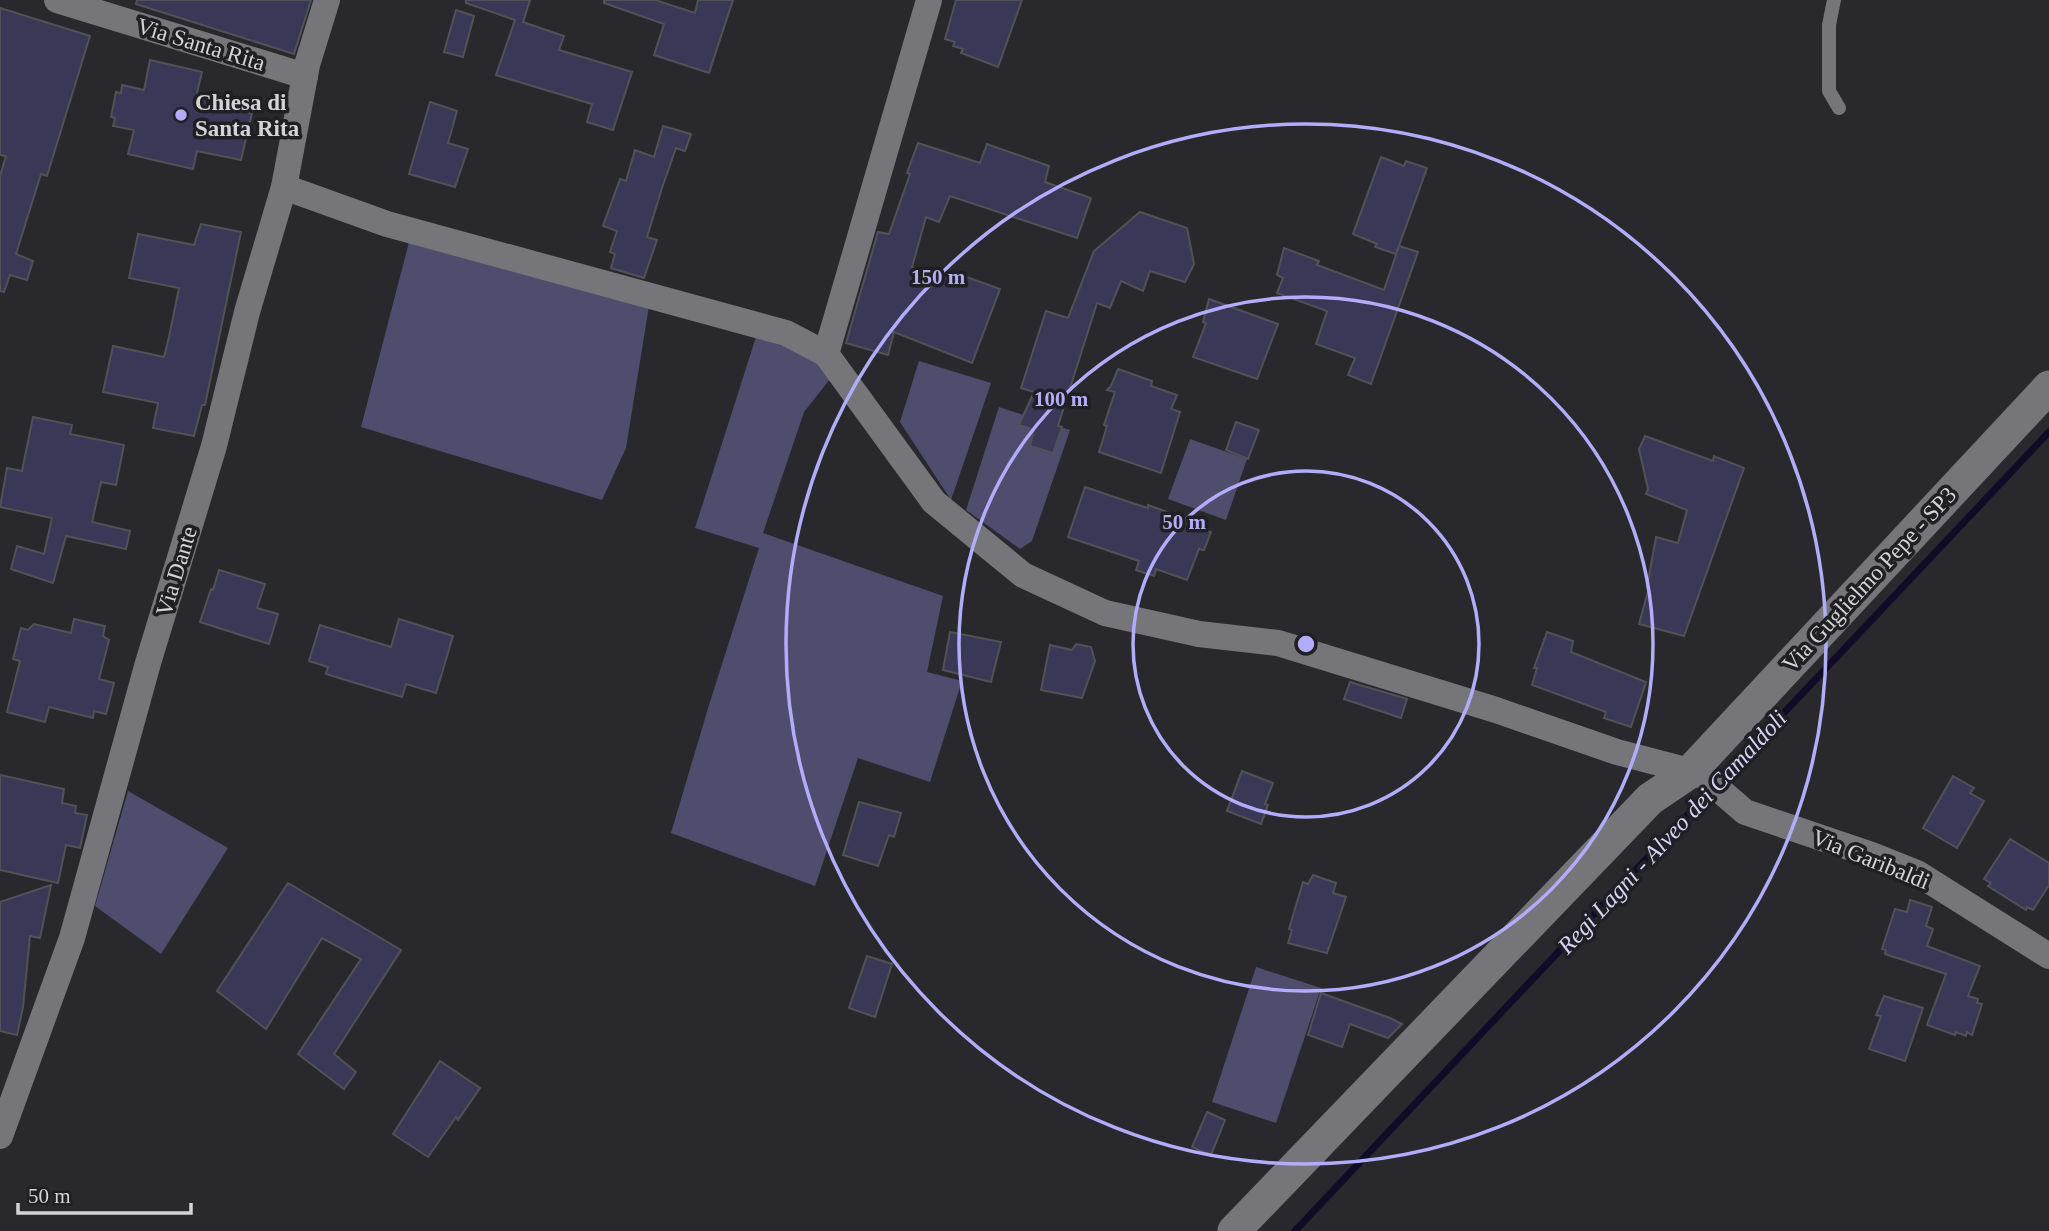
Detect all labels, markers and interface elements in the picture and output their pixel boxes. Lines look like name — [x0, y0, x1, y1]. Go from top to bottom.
street label: Via Santa Rita — [134, 13, 268, 76]
place label: Chiesa di Santa Rita — [195, 90, 300, 141]
marker: Chiesa di Santa Rita — [173, 107, 189, 123]
text: 150 m — [911, 265, 966, 289]
text: 100 m — [1034, 387, 1089, 411]
street label: Via Guglielmo Pepe - SP3 — [1777, 482, 1961, 677]
text: 50 m — [1162, 510, 1206, 534]
street label: Via Dante — [151, 523, 202, 619]
centre of rings — [1294, 632, 1318, 656]
water label: Regi Lagni - Alveo dei Camaldoli — [1552, 705, 1792, 960]
street label: Via Garibaldi — [1808, 825, 1933, 894]
scale bar — [18, 1172, 191, 1216]
text: 50 m — [28, 1184, 71, 1208]

